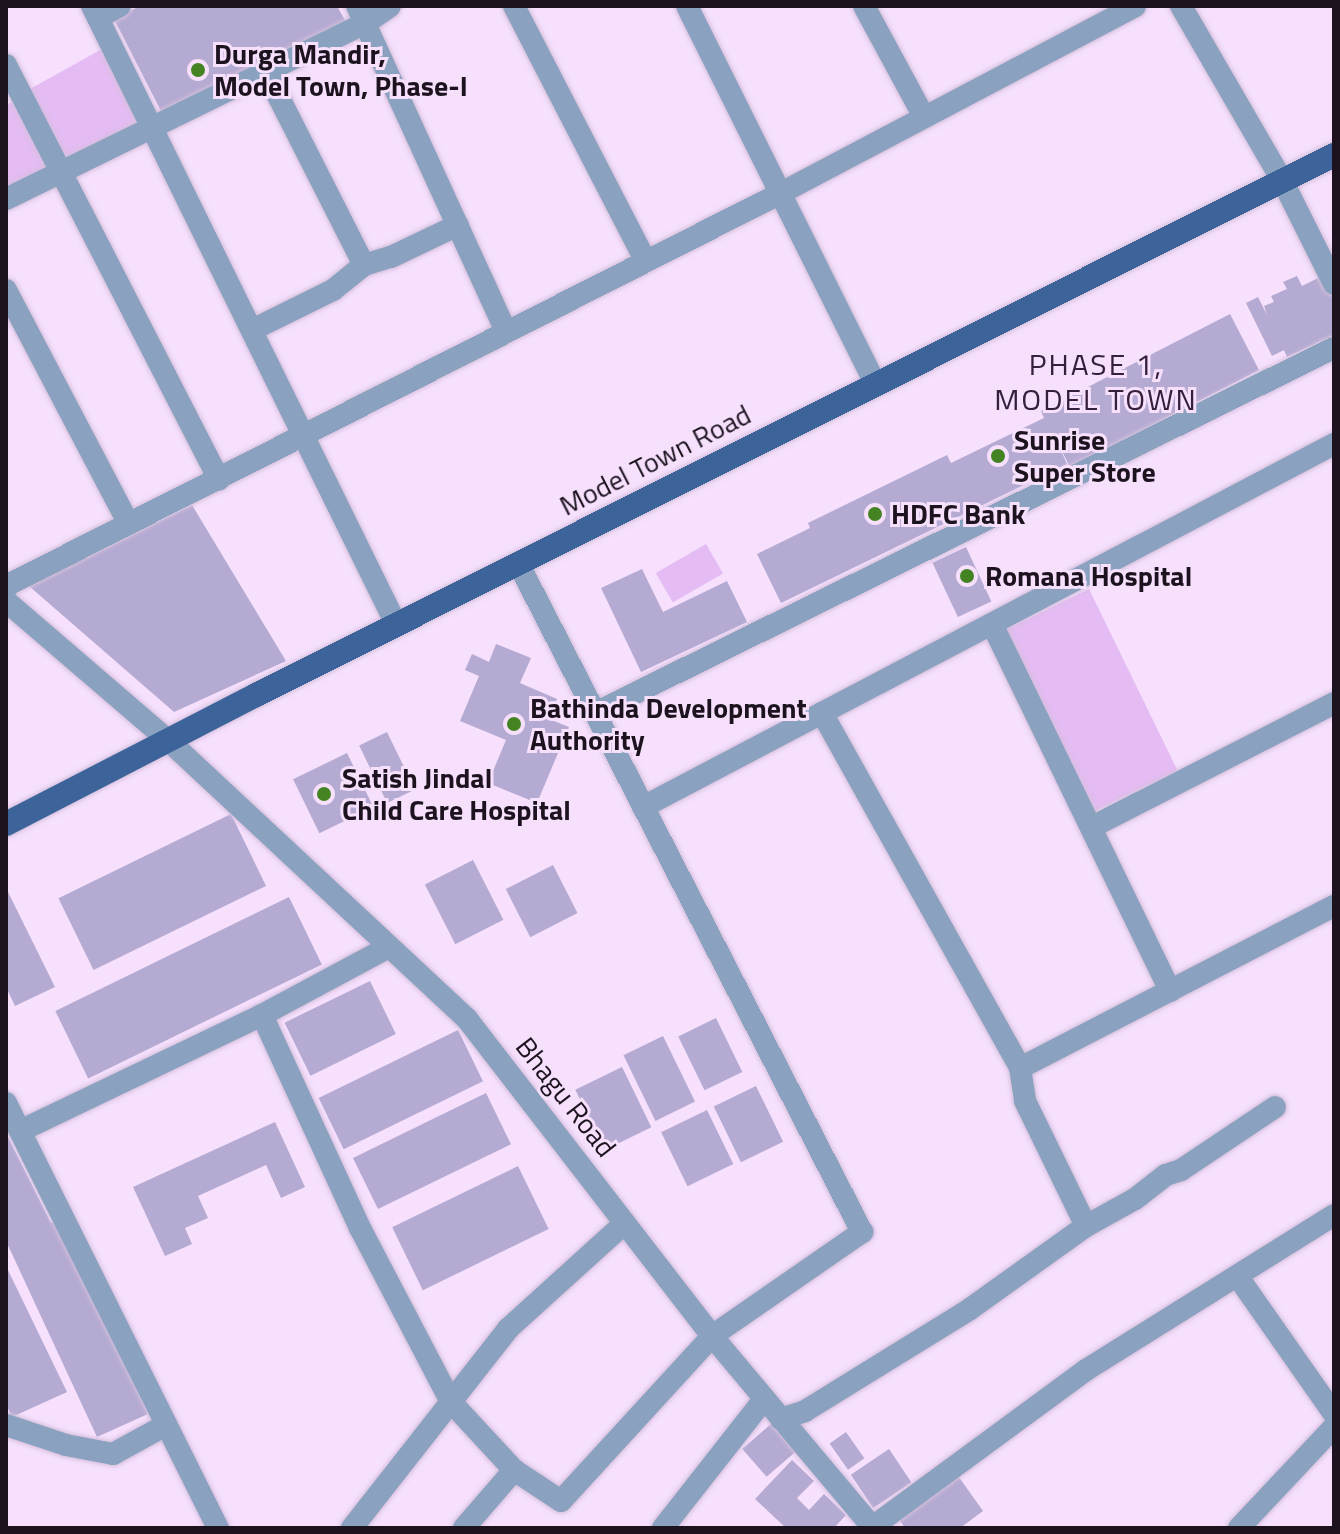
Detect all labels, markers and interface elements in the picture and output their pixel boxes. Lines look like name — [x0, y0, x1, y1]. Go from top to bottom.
place label: Durga Mandir, Model Town, Phase-I — [214, 37, 468, 103]
marker: Durga Mandir, Model Town, Phase-I — [189, 61, 207, 79]
district label: PHASE 1, MODEL TOWN — [994, 346, 1198, 416]
street label: Model Town Road — [554, 397, 756, 523]
place label: Sunrise Super Store — [1014, 423, 1156, 489]
marker: Sunrise Super Store — [989, 447, 1007, 465]
place label: HDFC Bank — [891, 497, 1025, 531]
marker: HDFC Bank — [866, 505, 884, 523]
place label: Romana Hospital — [985, 559, 1192, 593]
marker: Romana Hospital — [956, 565, 978, 587]
place label: Bathinda Development Authority — [530, 691, 807, 757]
marker: Bathinda Development Authority — [505, 715, 523, 733]
place label: Satish Jindal Child Care Hospital — [342, 761, 571, 827]
marker: Satish Jindal Child Care Hospital — [313, 783, 335, 805]
street label: Bhagu Road — [509, 1031, 623, 1163]

